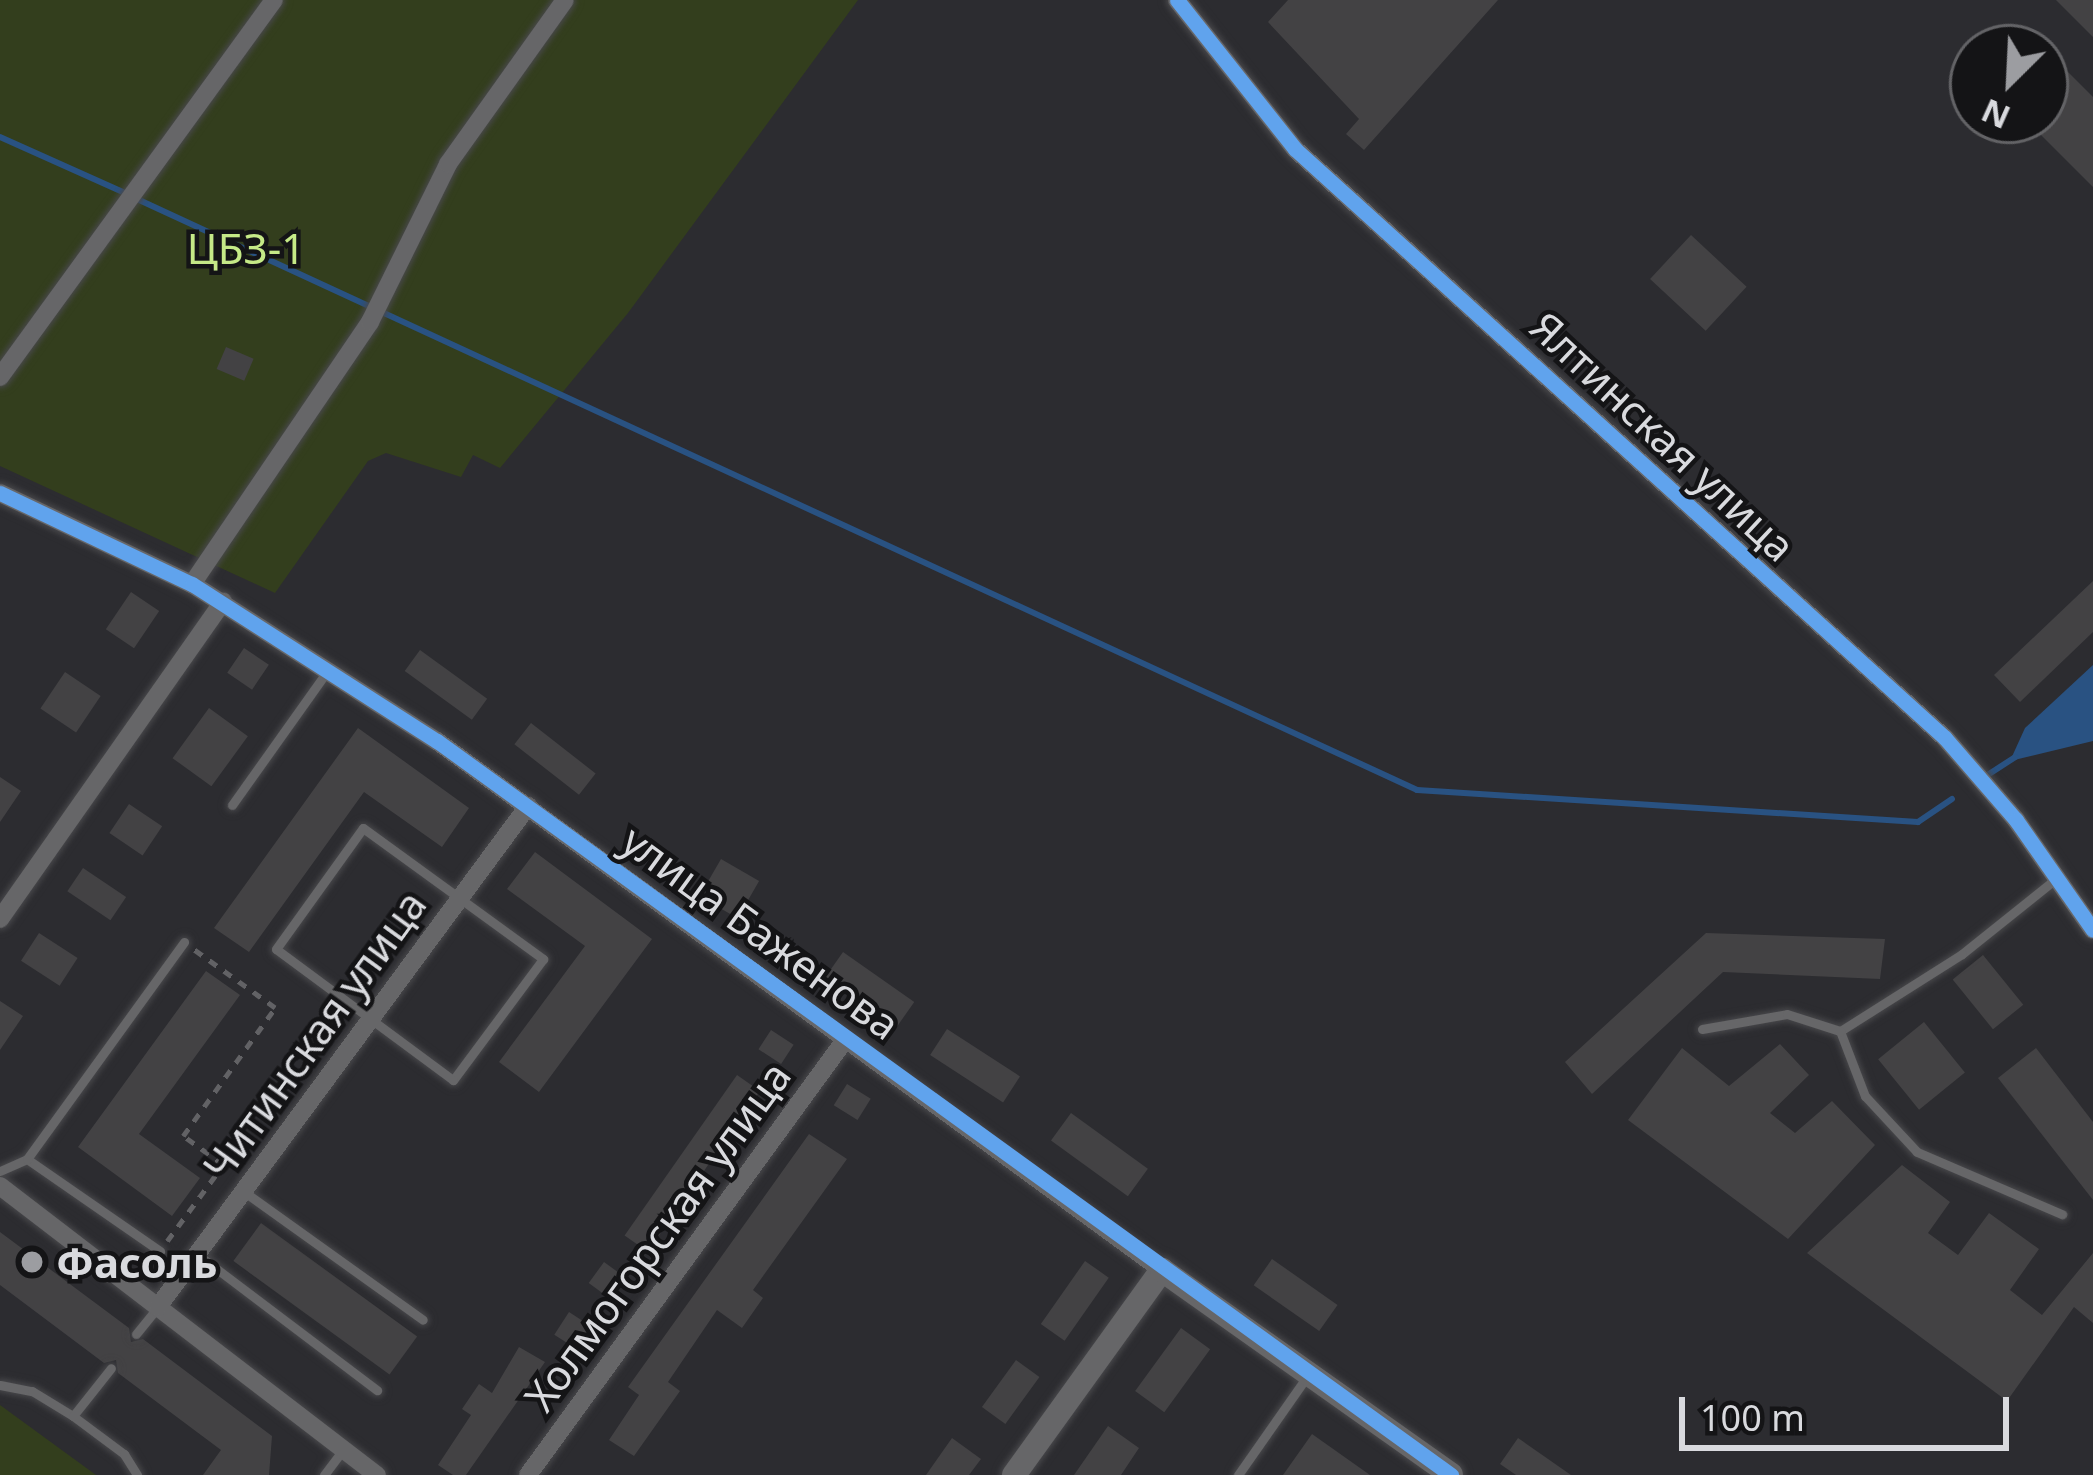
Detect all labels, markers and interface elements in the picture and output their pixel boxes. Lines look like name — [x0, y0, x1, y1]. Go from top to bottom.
north arrow — [1949, 24, 2069, 144]
text: N — [1974, 89, 2017, 141]
park label: ЦБЗ-1 — [187, 223, 305, 273]
street label: Ялтинская улица — [1521, 301, 1805, 571]
street label: улица Баженова — [613, 815, 909, 1049]
street label: Читинская улица — [192, 880, 436, 1190]
street label: Холмогорская улица — [514, 1052, 800, 1420]
place label: Фасоль — [56, 1237, 218, 1287]
marker: Фасоль — [19, 1249, 45, 1275]
scale bar — [1685, 1373, 2015, 1447]
text: 100 m — [1700, 1393, 1805, 1442]

